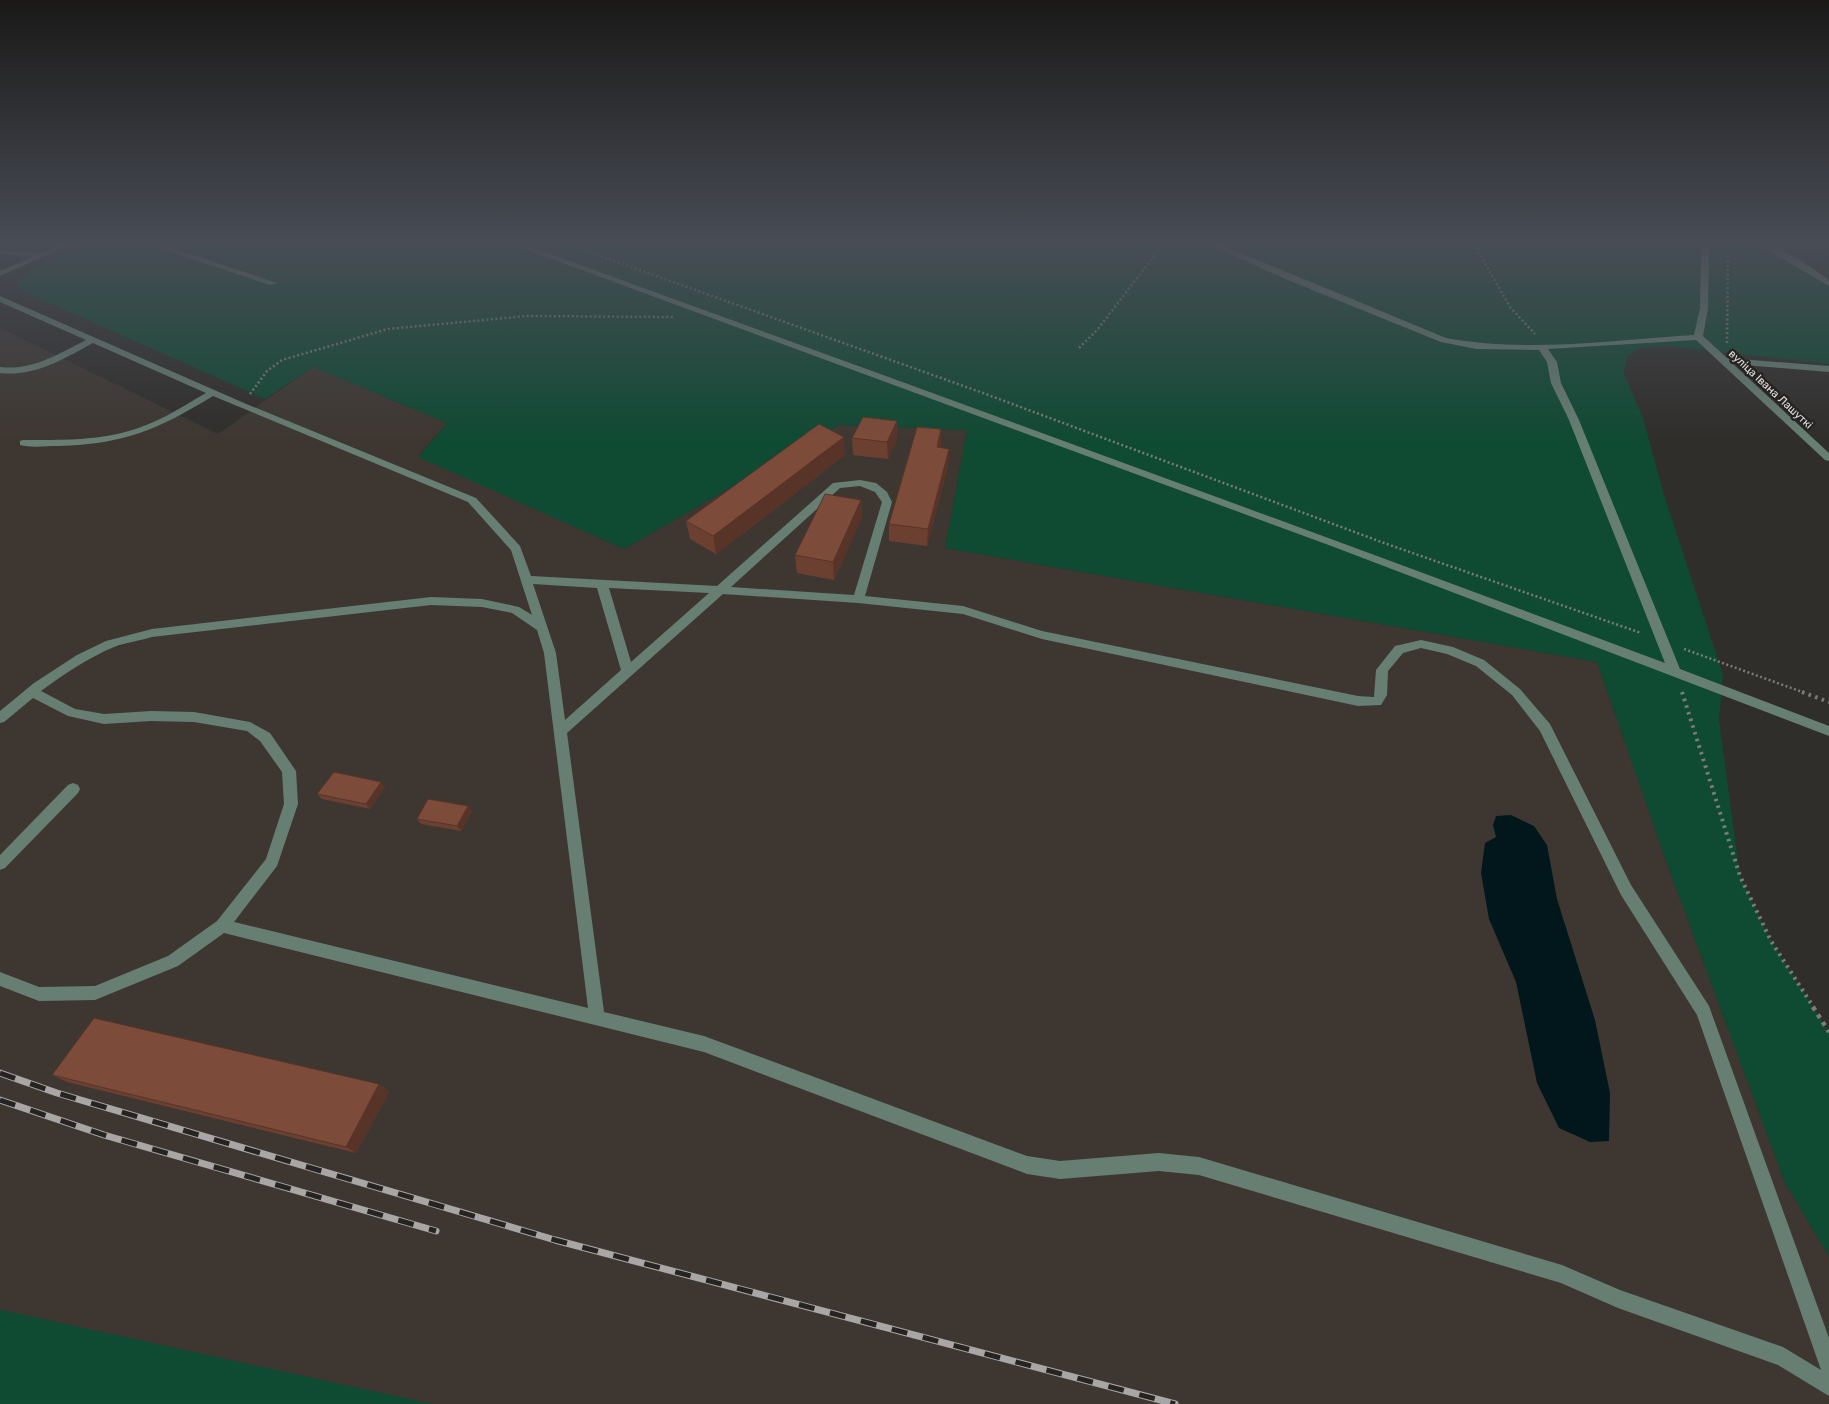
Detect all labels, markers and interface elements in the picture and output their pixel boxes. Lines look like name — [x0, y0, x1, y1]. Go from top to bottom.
street label: вуліца Івана Лашуткі — [1726, 347, 1815, 432]

